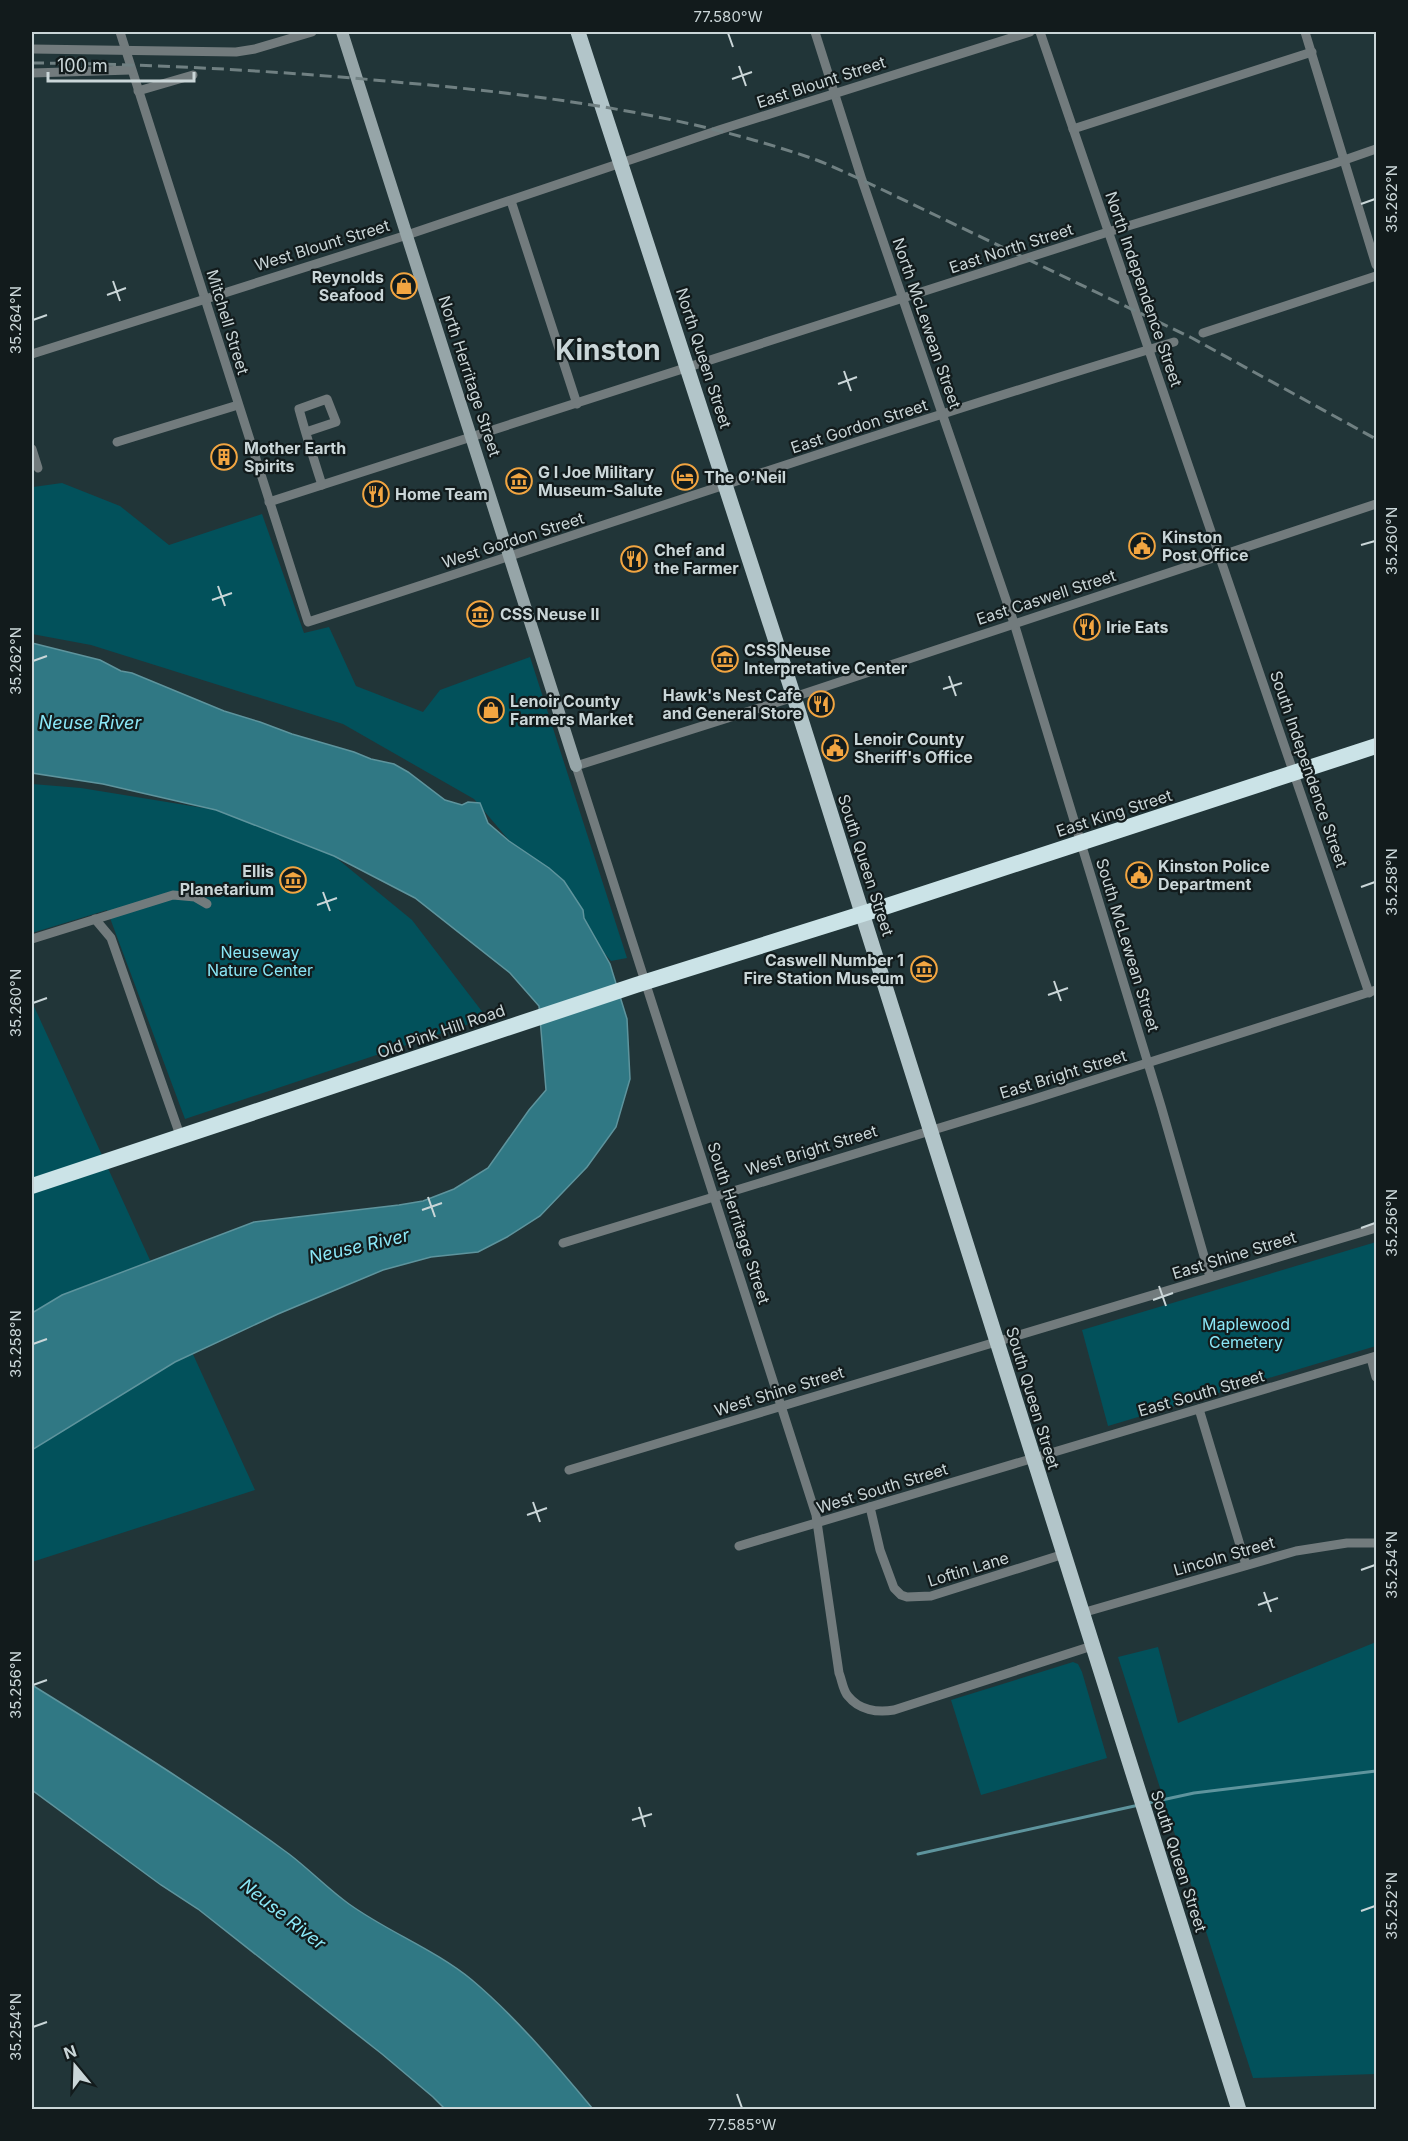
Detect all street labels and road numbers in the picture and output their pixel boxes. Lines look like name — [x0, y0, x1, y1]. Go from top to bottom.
street label: East Blount Street — [754, 52, 888, 112]
street label: North Independence Street — [1101, 189, 1187, 389]
street label: West Blount Street — [252, 215, 392, 275]
street label: East North Street — [947, 219, 1075, 277]
street label: North McLewean Street — [888, 235, 966, 411]
street label: Mitchell Street — [203, 267, 253, 377]
street label: North Queen Street — [672, 285, 736, 431]
street label: North Herritage Street — [435, 293, 505, 459]
street label: East Gordon Street — [788, 394, 930, 458]
street label: West Gordon Street — [439, 508, 587, 572]
street label: East Caswell Street — [974, 565, 1118, 629]
street label: South Independence Street — [1266, 668, 1352, 870]
street label: East King Street — [1054, 785, 1174, 841]
street label: South Queen Street — [834, 792, 898, 938]
street label: South McLewean Street — [1092, 856, 1164, 1034]
street label: Old Pink Hill Road — [374, 1000, 508, 1062]
street label: East Bright Street — [997, 1045, 1129, 1103]
street label: West Bright Street — [742, 1120, 880, 1180]
street label: South Herritage Street — [703, 1139, 775, 1307]
street label: East Shine Street — [1169, 1227, 1299, 1283]
street label: South Queen Street — [1002, 1324, 1064, 1472]
street label: West Shine Street — [712, 1362, 846, 1420]
street label: East South Street — [1136, 1365, 1266, 1421]
street label: West South Street — [814, 1459, 950, 1517]
street label: Lincoln Street — [1171, 1532, 1277, 1580]
street label: Loftin Lane — [925, 1547, 1011, 1591]
street label: South Queen Street — [1147, 1788, 1211, 1934]

